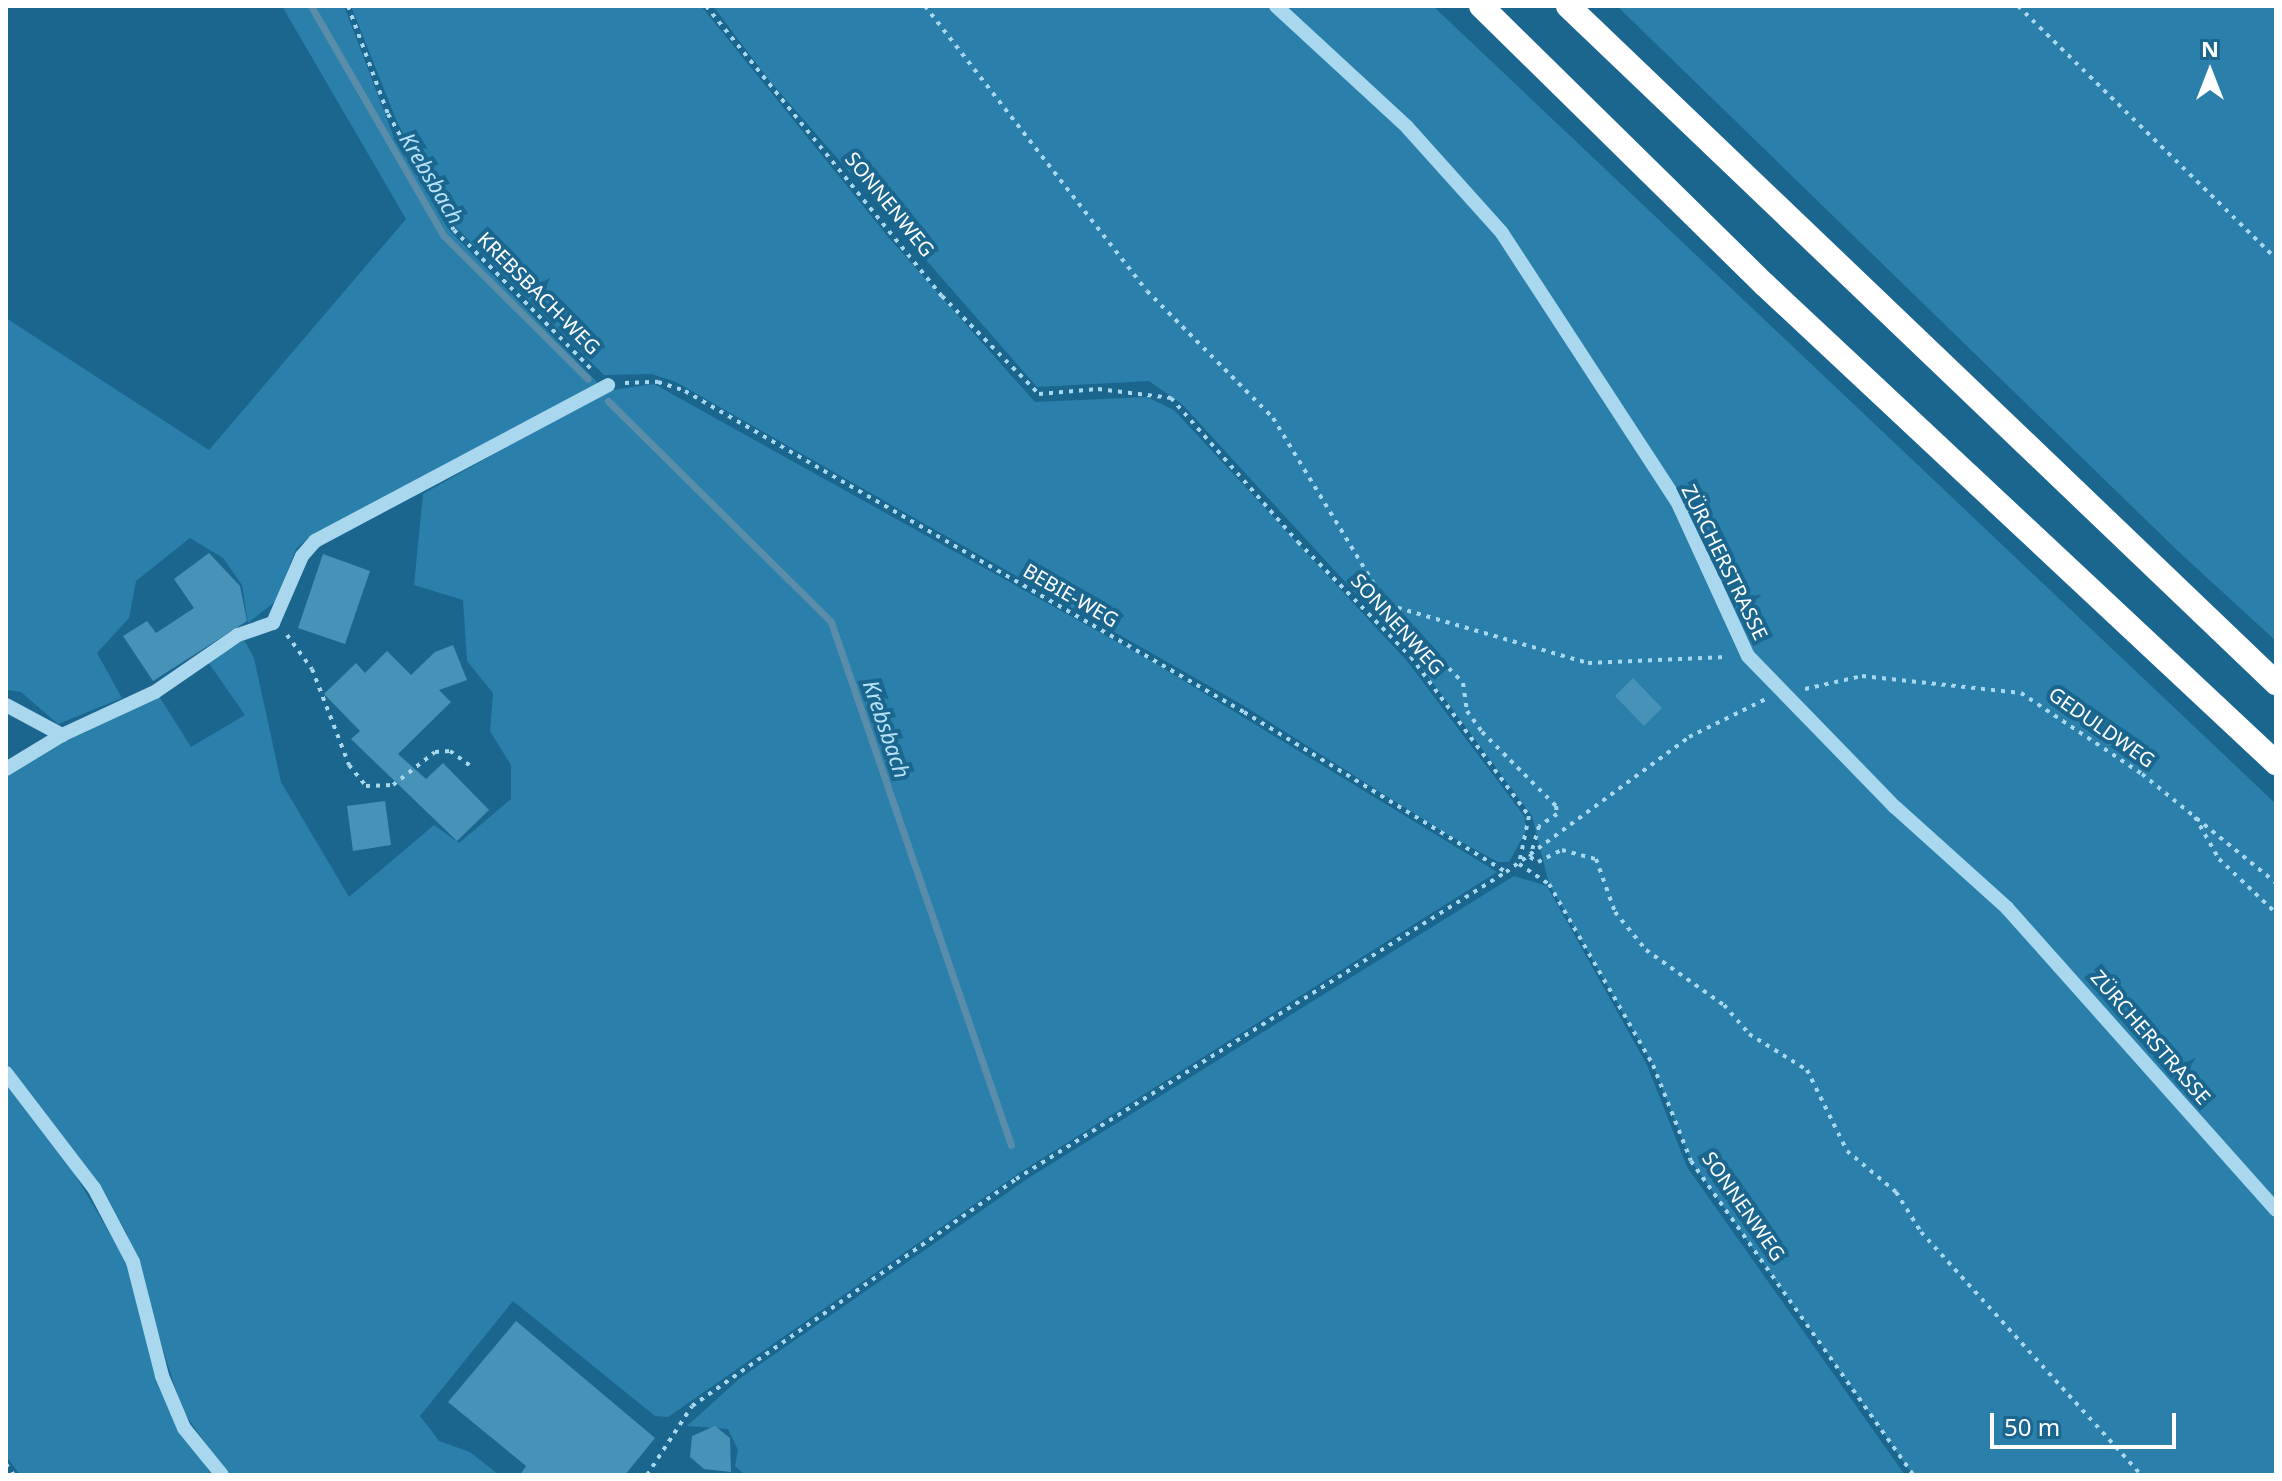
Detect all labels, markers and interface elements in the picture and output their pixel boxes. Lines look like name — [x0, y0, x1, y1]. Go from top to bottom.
north arrow — [2170, 32, 2250, 112]
text: N — [2201, 33, 2219, 63]
water label: Krebsbach — [394, 128, 470, 228]
street label: SONNENWEG — [841, 147, 939, 261]
street label: KREBSBACH-WEG — [473, 227, 605, 359]
street label: ZÜRCHERSTRASSE — [1677, 480, 1773, 644]
street label: BEBIE-WEG — [1019, 558, 1123, 632]
street label: SONNENWEG — [1346, 569, 1450, 679]
water label: Krebsbach — [858, 677, 916, 781]
street label: GEDULDWEG — [2044, 682, 2160, 772]
street label: ZÜRCHERSTRASSE — [2086, 965, 2216, 1109]
street label: SONNENWEG — [1698, 1147, 1790, 1265]
scale bar — [1994, 1397, 2180, 1447]
text: 50 m — [2004, 1410, 2060, 1443]

